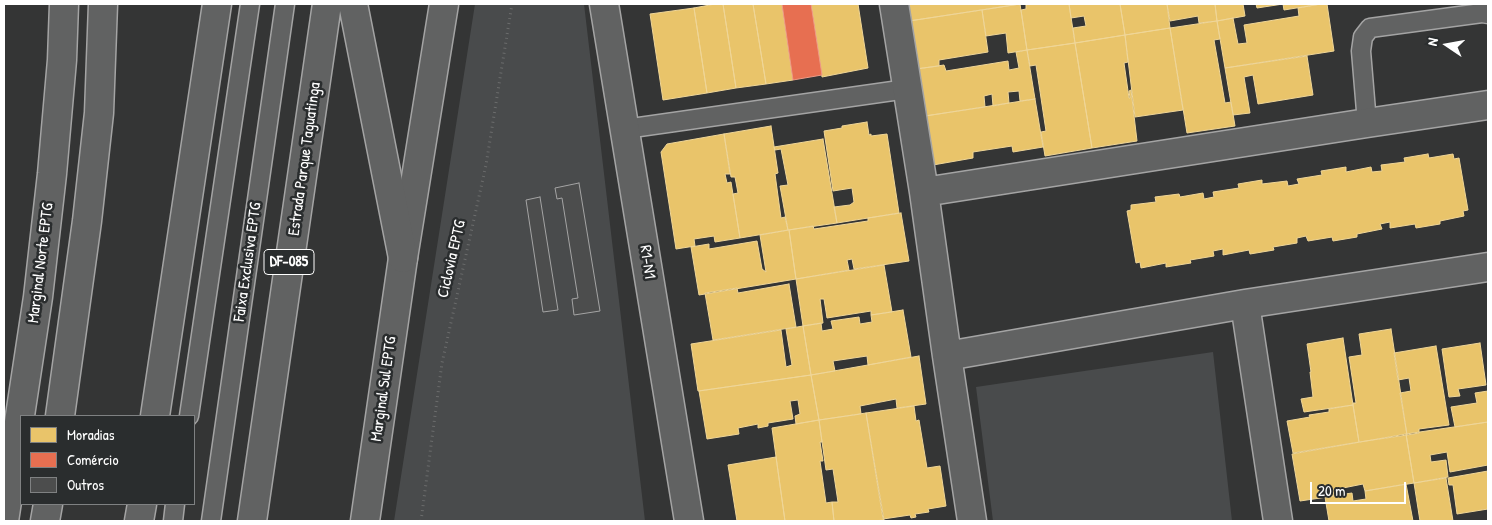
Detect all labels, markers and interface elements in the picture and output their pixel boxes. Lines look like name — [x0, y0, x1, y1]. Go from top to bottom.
north arrow — [1422, 20, 1472, 70]
text: N — [1422, 36, 1442, 47]
street label: Estrada Parque Taguatinga — [285, 81, 325, 237]
street label: Faixa Exclusiva EPTG — [230, 201, 266, 323]
street label: Marginal Norte EPTG — [24, 202, 58, 324]
street label: Ciclovia EPTG — [434, 218, 470, 300]
street label: R1-N1 — [635, 244, 659, 280]
road number: DF-085 — [264, 250, 314, 274]
street label: Marginal Sul EPTG — [367, 335, 401, 443]
legend — [20, 415, 195, 505]
text: Moradias — [67, 424, 115, 445]
text: Comércio — [67, 449, 118, 470]
scale bar — [1312, 472, 1408, 504]
text: Outros — [67, 474, 104, 495]
text: 20 m — [1318, 480, 1345, 501]

